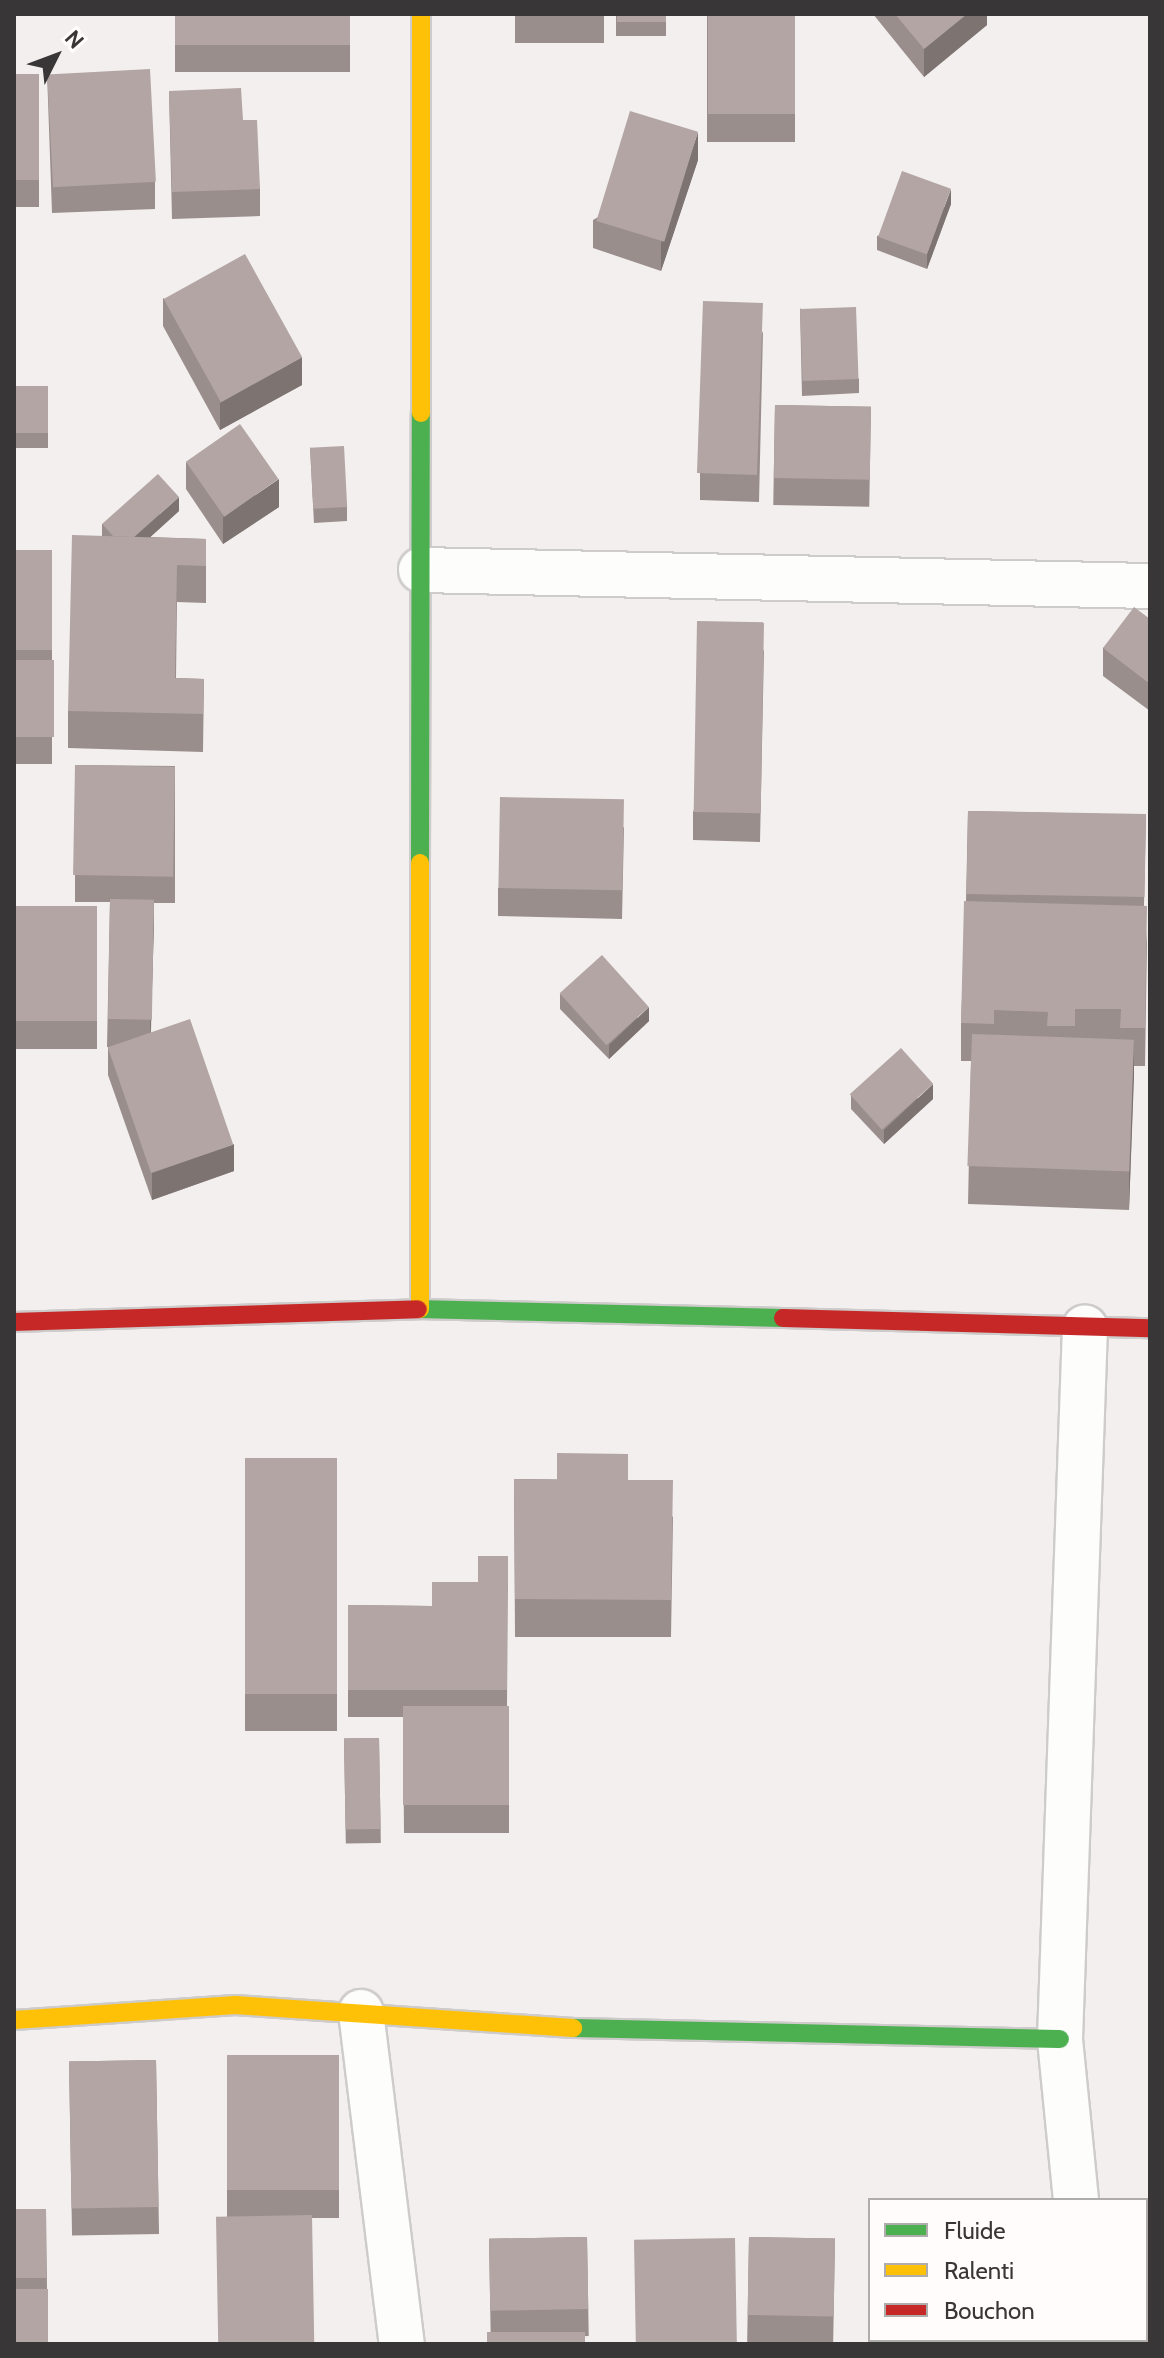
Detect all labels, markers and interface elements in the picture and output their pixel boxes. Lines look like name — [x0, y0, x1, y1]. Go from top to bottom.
north arrow — [16, 16, 96, 96]
text: N — [59, 25, 89, 54]
legend — [868, 2198, 1148, 2342]
text: Fluide — [944, 2216, 1006, 2245]
text: Ralenti — [944, 2256, 1014, 2285]
text: Bouchon — [944, 2296, 1035, 2325]

